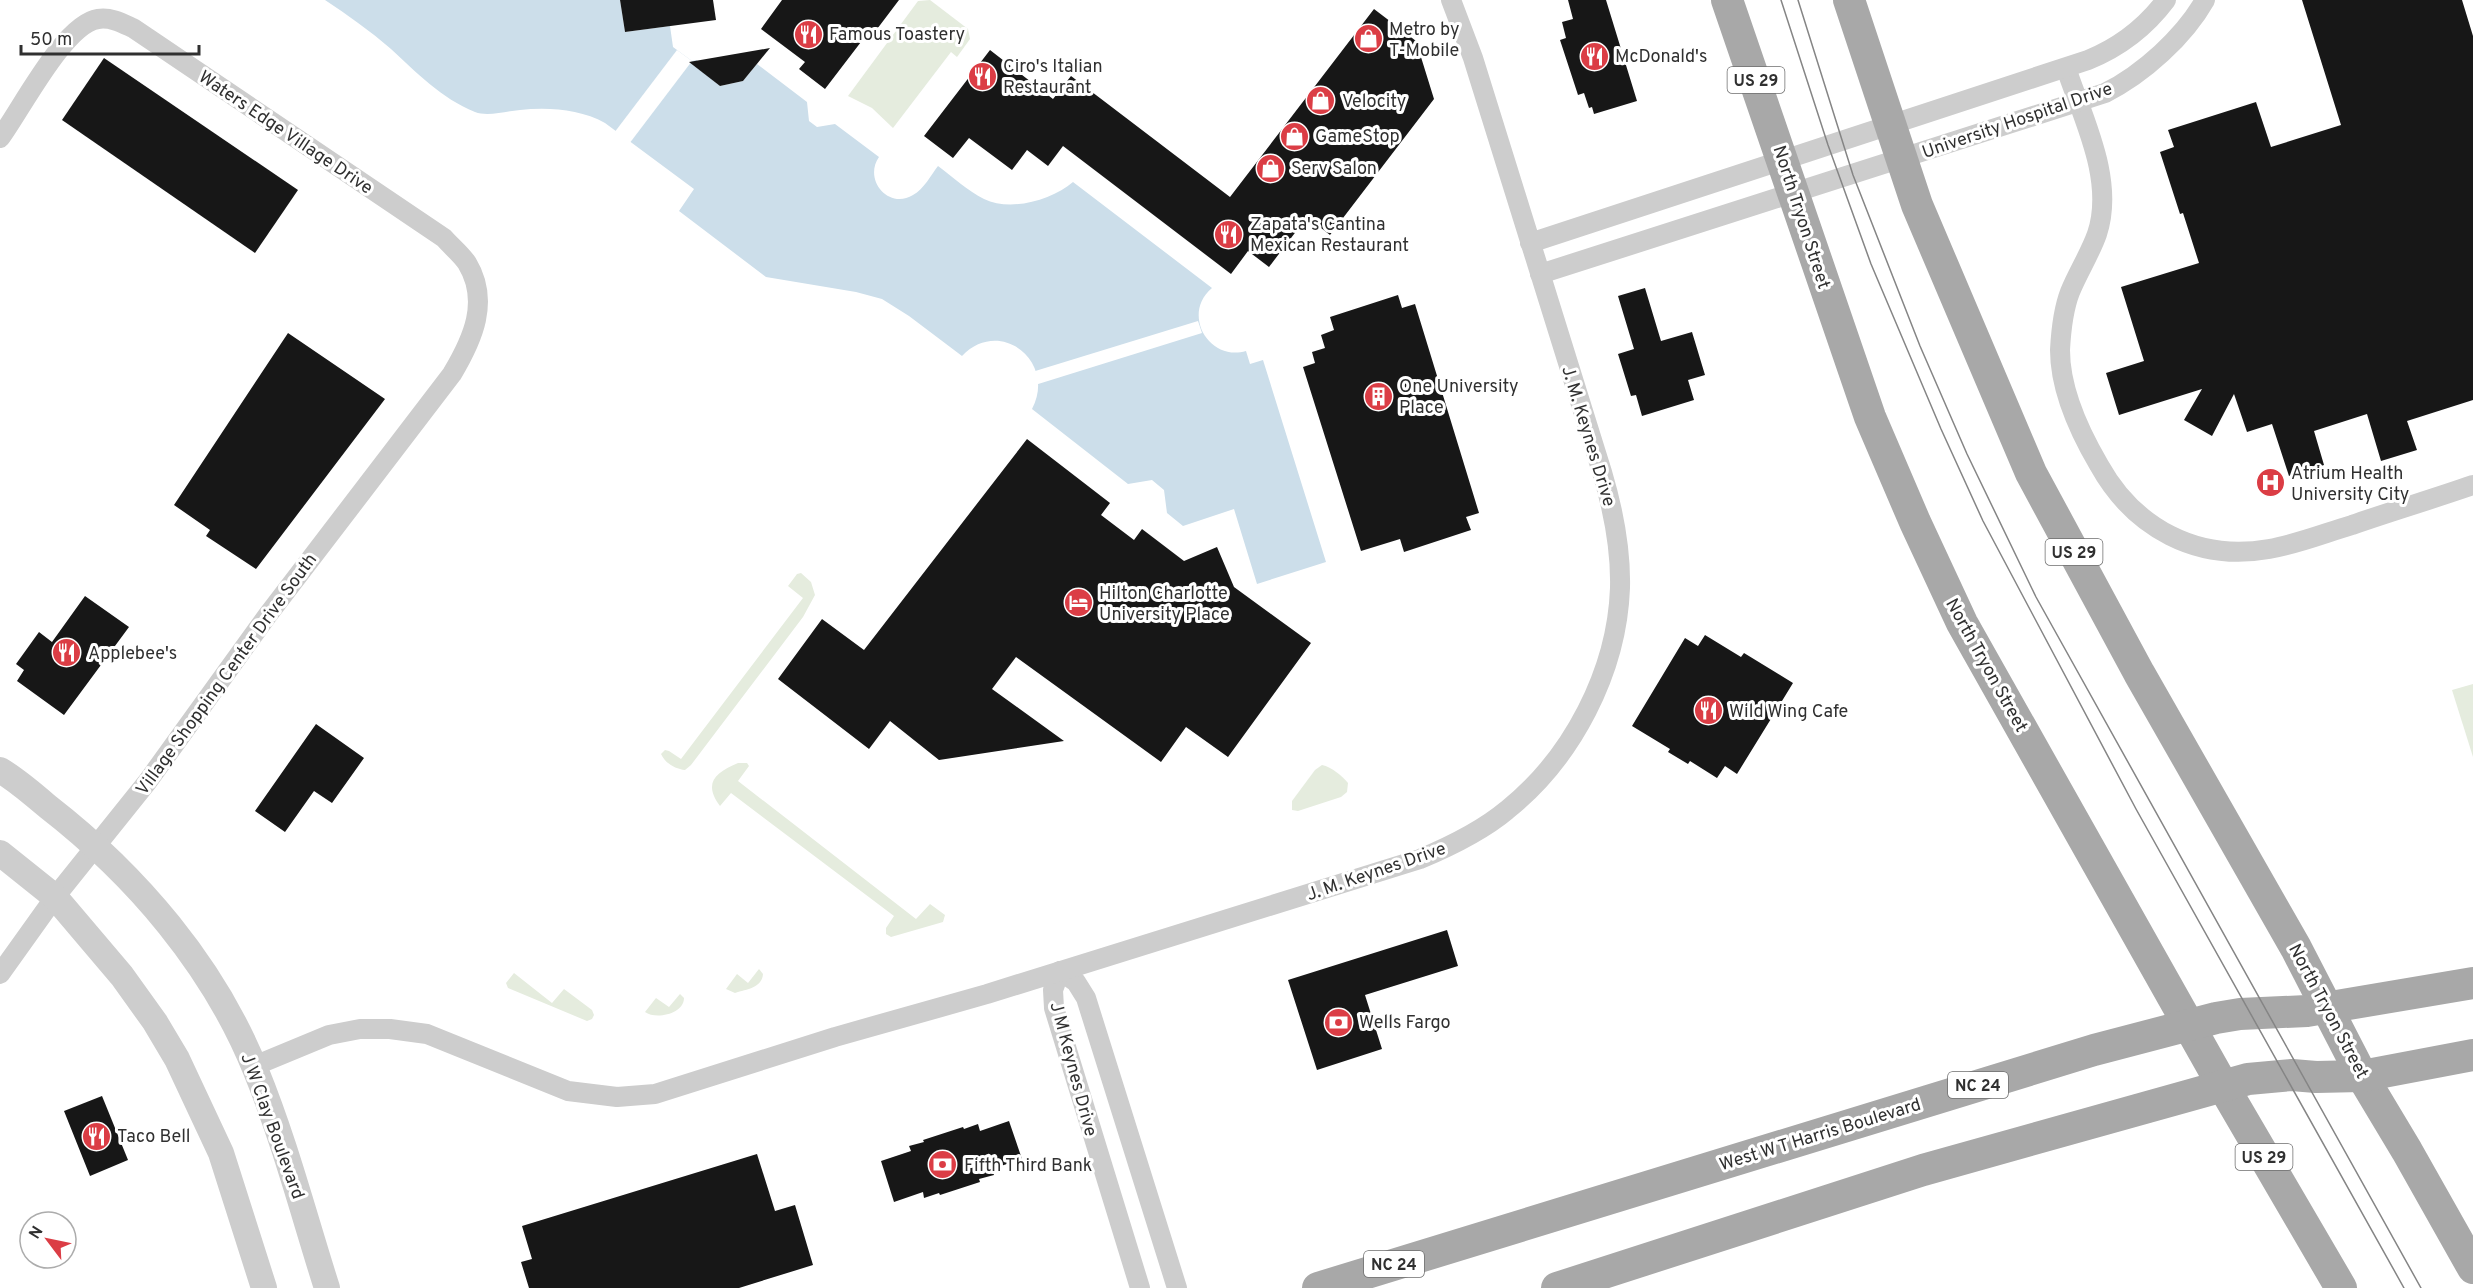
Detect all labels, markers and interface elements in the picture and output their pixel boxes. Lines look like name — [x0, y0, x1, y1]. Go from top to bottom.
scale bar — [21, 18, 200, 56]
restaurant icon: Famous Toastery — [792, 18, 824, 50]
place label: Metro by T-Mobile — [1389, 19, 1459, 63]
shop icon: Metro by T-Mobile — [1352, 23, 1384, 55]
place label: Famous Toastery — [829, 24, 965, 47]
text: 50 m — [30, 29, 72, 52]
restaurant icon: McDonald's — [1578, 40, 1610, 72]
place label: McDonald's — [1615, 46, 1707, 69]
place label: Ciro's Italian Restaurant — [1003, 56, 1103, 100]
restaurant icon: Ciro's Italian Restaurant — [966, 60, 998, 92]
street label: Waters Edge Village Drive — [194, 66, 377, 200]
road number: US 29 — [1728, 67, 1784, 93]
street label: University Hospital Drive — [1919, 78, 2116, 165]
shop icon: Velocity — [1305, 85, 1337, 117]
place label: Velocity — [1342, 91, 1406, 114]
shop icon: GameStop — [1278, 120, 1310, 152]
place label: GameStop — [1315, 126, 1400, 149]
street label: North Tryon Street — [1767, 143, 1835, 292]
shop icon: Serv Salon — [1254, 152, 1286, 184]
place label: Serv Salon — [1291, 158, 1377, 181]
place label: Zapata's Cantina Mexican Restaurant — [1250, 214, 1409, 258]
restaurant icon: Zapata's Cantina Mexican Restaurant — [1213, 218, 1245, 250]
street label: J. M. Keynes Drive — [1555, 363, 1620, 510]
place label: One University Place — [1399, 376, 1518, 420]
building icon: One University Place — [1362, 380, 1394, 412]
place label: Atrium Health University City — [2291, 463, 2409, 507]
hospital icon: Atrium Health University City — [2254, 467, 2286, 499]
road number: US 29 — [2046, 539, 2102, 565]
street label: Village Shopping Center Drive South — [132, 549, 323, 800]
place label: Hilton Charlotte University Place — [1099, 583, 1230, 627]
hotel icon: Hilton Charlotte University Place — [1062, 587, 1094, 619]
street label: North Tryon Street — [1939, 595, 2032, 737]
restaurant icon: Applebee's — [51, 637, 83, 669]
place label: Applebee's — [88, 643, 177, 666]
restaurant icon: Wild Wing Cafe — [1692, 695, 1724, 727]
place label: Wild Wing Cafe — [1729, 701, 1848, 724]
street label: J. M. Keynes Drive — [1304, 838, 1449, 907]
street label: North Tryon Street — [2282, 940, 2373, 1083]
street label: J M Keynes Drive — [1044, 1000, 1102, 1139]
bank icon: Wells Fargo — [1322, 1006, 1354, 1038]
place label: Wells Fargo — [1359, 1012, 1451, 1035]
street label: J W Clay Boulevard — [235, 1050, 309, 1203]
road number: NC 24 — [1948, 1072, 2008, 1098]
street label: West W T Harris Boulevard — [1717, 1094, 1924, 1177]
restaurant icon: Taco Bell — [80, 1120, 112, 1152]
place label: Taco Bell — [117, 1126, 191, 1149]
road number: US 29 — [2236, 1144, 2292, 1170]
bank icon: Fifth Third Bank — [927, 1149, 959, 1181]
place label: Fifth Third Bank — [964, 1155, 1092, 1178]
north arrow — [18, 1210, 78, 1270]
text: N — [25, 1223, 49, 1243]
road number: NC 24 — [1364, 1251, 1424, 1277]

